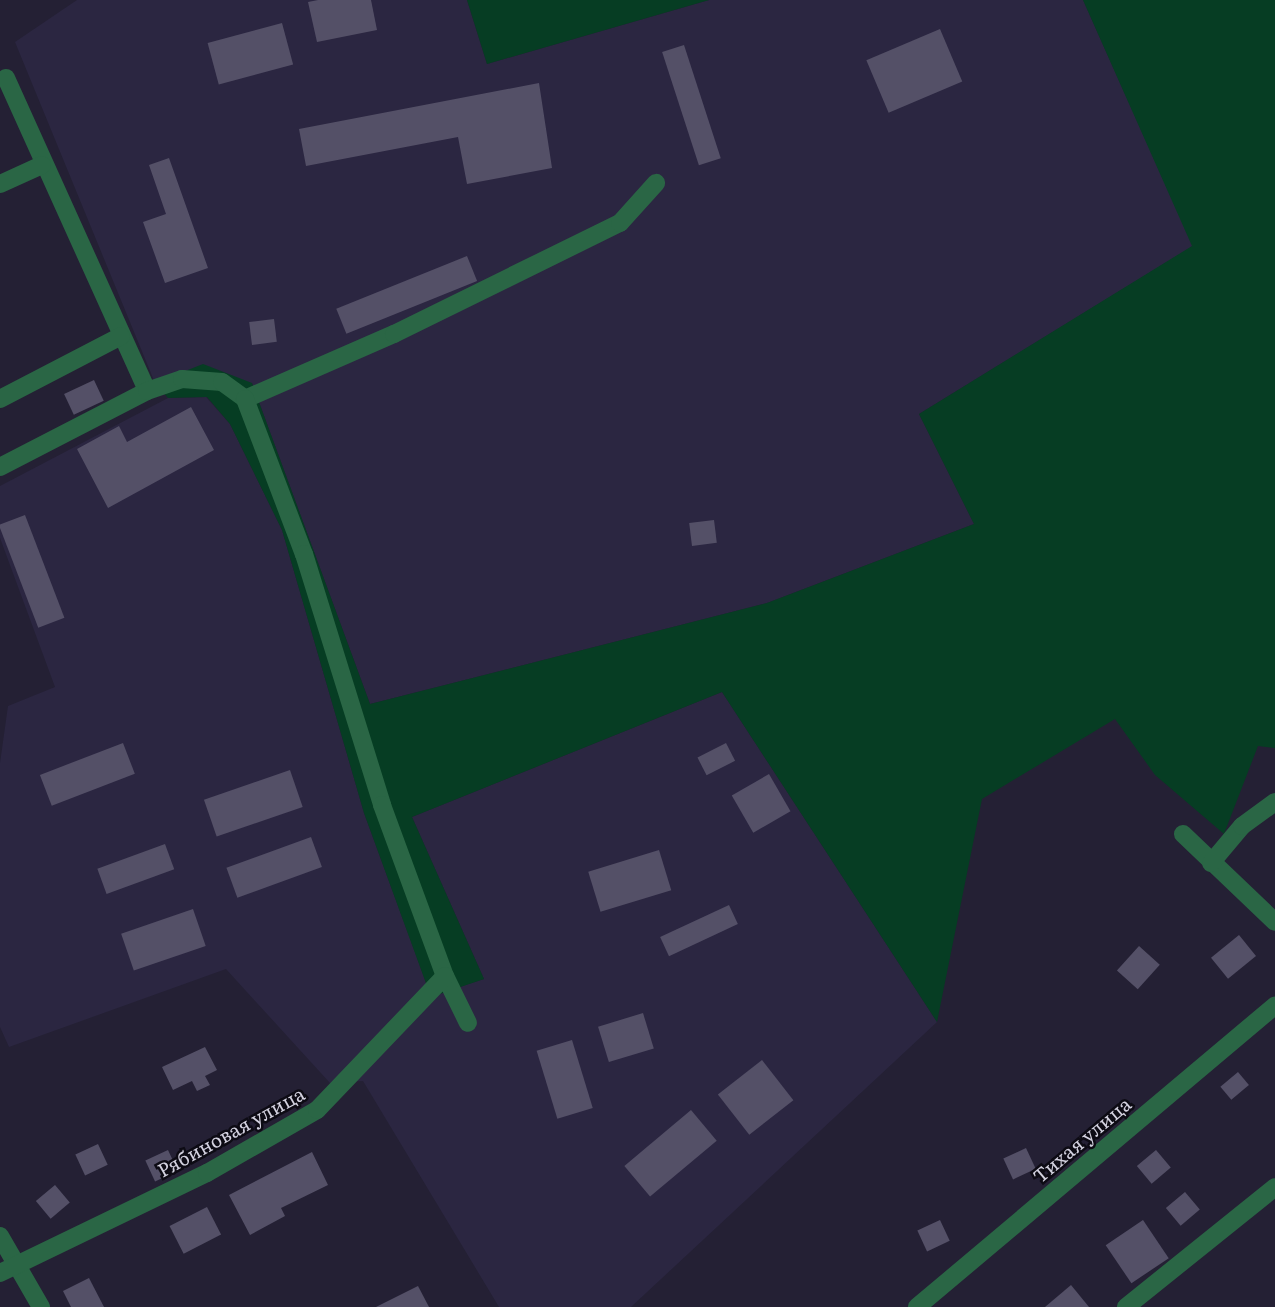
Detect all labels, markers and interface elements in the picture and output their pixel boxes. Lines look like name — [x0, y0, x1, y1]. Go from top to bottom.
street label: Рябиновая улица — [154, 1082, 308, 1182]
street label: Тихая улица — [1028, 1093, 1136, 1187]

